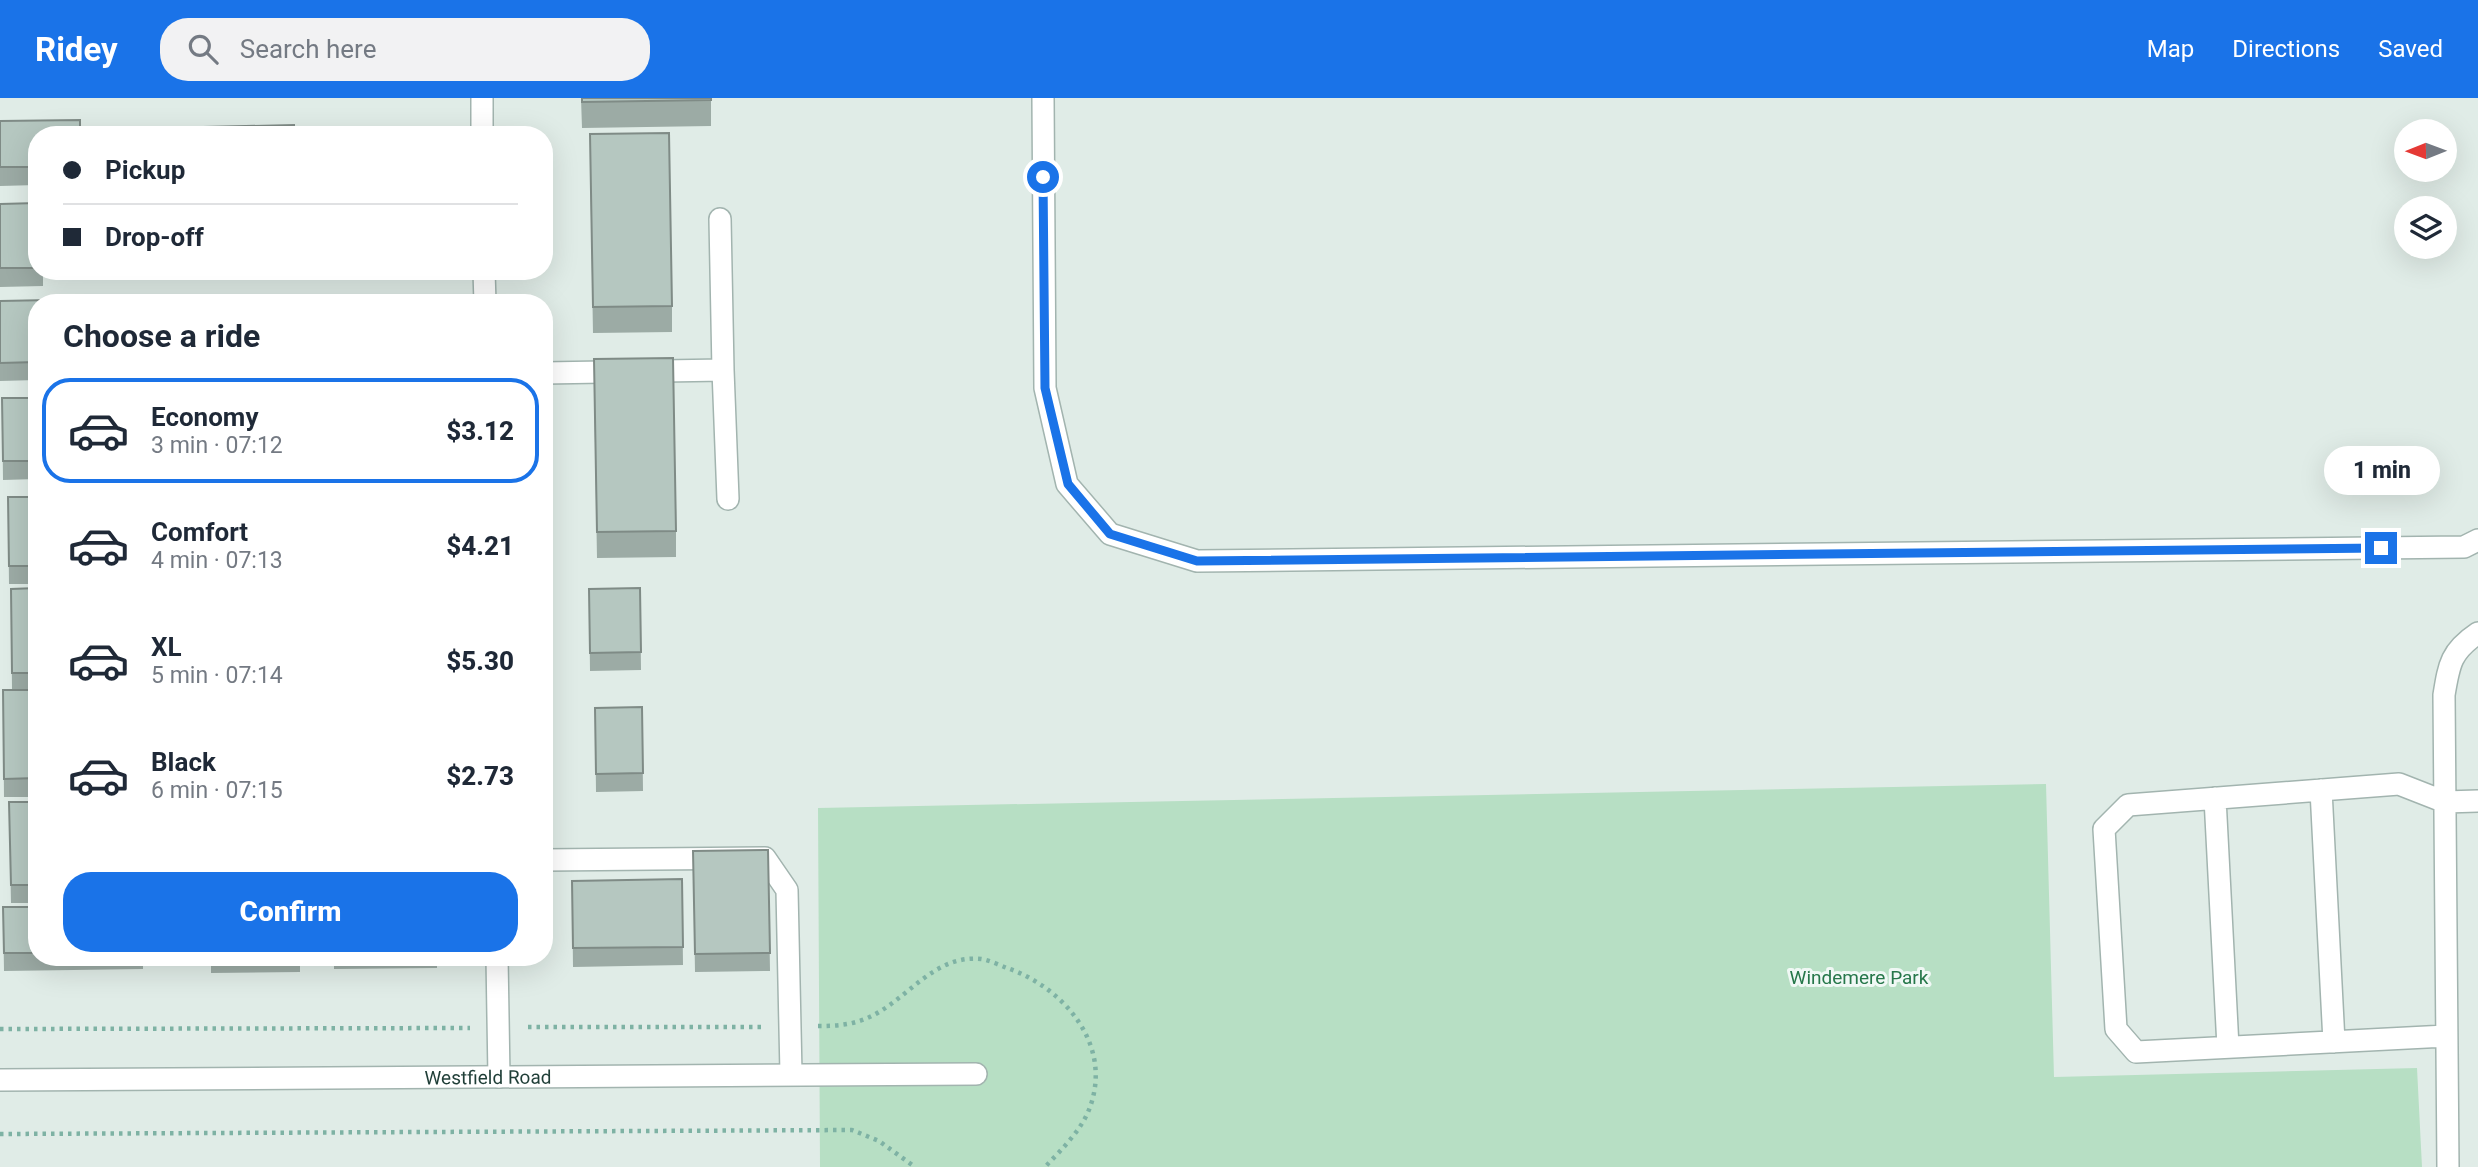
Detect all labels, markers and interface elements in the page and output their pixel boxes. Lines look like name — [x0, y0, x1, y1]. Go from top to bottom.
search box — [160, 18, 650, 81]
text: Ridey — [35, 30, 118, 69]
icon: search — [184, 30, 222, 68]
text: Search here — [240, 34, 376, 64]
text: Map — [2147, 35, 2194, 63]
text: Directions — [2232, 35, 2340, 63]
text: Saved — [2378, 35, 2443, 63]
north arrow — [2394, 119, 2457, 182]
map controls — [2394, 119, 2457, 259]
text: Pickup — [105, 155, 185, 185]
route start — [1027, 161, 1059, 193]
button: layers — [2394, 196, 2457, 259]
text: Drop-off — [105, 222, 204, 252]
text: Choose a ride — [63, 317, 260, 355]
icon: car — [67, 399, 130, 462]
text: Economy — [151, 402, 258, 432]
text: $3.12 — [446, 416, 514, 446]
text: 3 min · 07:12 — [151, 432, 283, 459]
callout: 1 min — [2323, 447, 2439, 496]
text: 1 min — [2353, 457, 2411, 484]
icon: car — [67, 514, 130, 577]
text: Comfort — [151, 517, 248, 547]
text: $4.21 — [446, 531, 514, 561]
route end — [2365, 532, 2397, 564]
text: 4 min · 07:13 — [151, 547, 283, 574]
icon: car — [67, 629, 130, 692]
text: XL — [151, 632, 182, 662]
text: $5.30 — [446, 646, 514, 676]
text: 5 min · 07:14 — [151, 662, 283, 689]
icon: car — [67, 744, 130, 807]
text: Black — [151, 747, 216, 777]
text: $2.73 — [446, 761, 514, 791]
text: 6 min · 07:15 — [151, 777, 283, 804]
button: Confirm — [63, 872, 518, 952]
park label: Windemere Park — [1790, 966, 1929, 989]
street label: Westfield Road — [424, 1065, 552, 1089]

